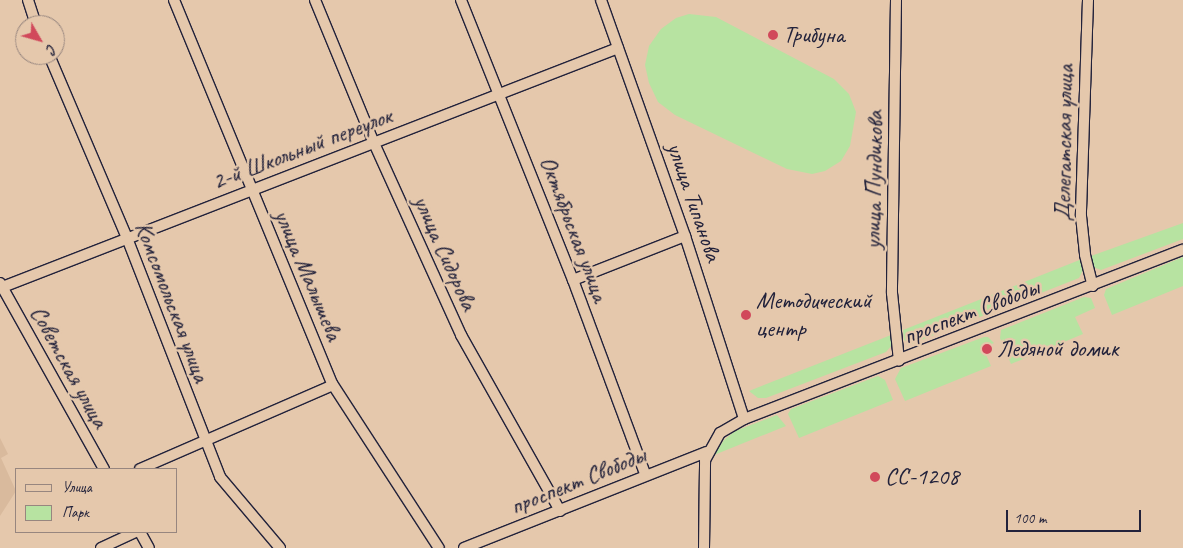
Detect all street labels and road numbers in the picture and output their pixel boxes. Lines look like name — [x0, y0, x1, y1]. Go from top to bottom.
street label: Делегатская улица — [1048, 64, 1080, 222]
street label: 2-й Школьный переулок — [208, 101, 396, 197]
street label: улица Пундикова — [858, 111, 890, 249]
street label: улица Типанова — [660, 139, 728, 265]
street label: Октябрьская улица — [533, 152, 615, 306]
street label: улица Сидорова — [407, 191, 483, 315]
street label: улица Малышева — [267, 205, 349, 345]
street label: Комсомольская улица — [128, 217, 216, 387]
street label: проспект Свободы — [899, 273, 1043, 351]
street label: Советская улица — [23, 300, 115, 434]
street label: проспект Свободы — [507, 441, 649, 521]

